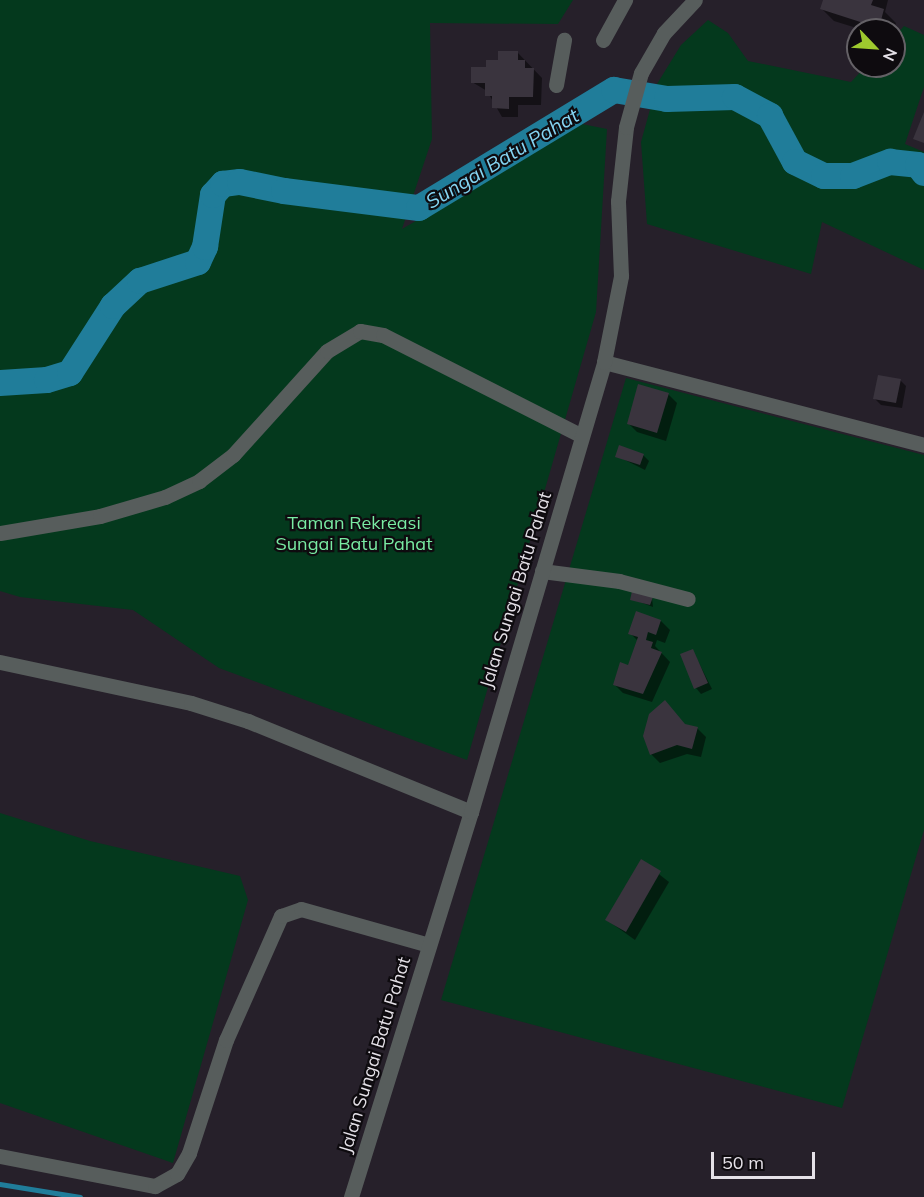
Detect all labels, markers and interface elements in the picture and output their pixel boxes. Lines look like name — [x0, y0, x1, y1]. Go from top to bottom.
north arrow — [846, 18, 906, 78]
text: N — [879, 45, 902, 64]
water label: Sungai Batu Pahat — [421, 103, 583, 213]
street label: Jalan Sungai Batu Pahat — [476, 489, 556, 691]
park label: Taman Rekreasi Sungai Batu Pahat — [276, 513, 432, 556]
street label: Jalan Sungai Batu Pahat — [335, 954, 415, 1156]
scale bar — [714, 1140, 818, 1178]
text: 50 m — [722, 1151, 764, 1174]

